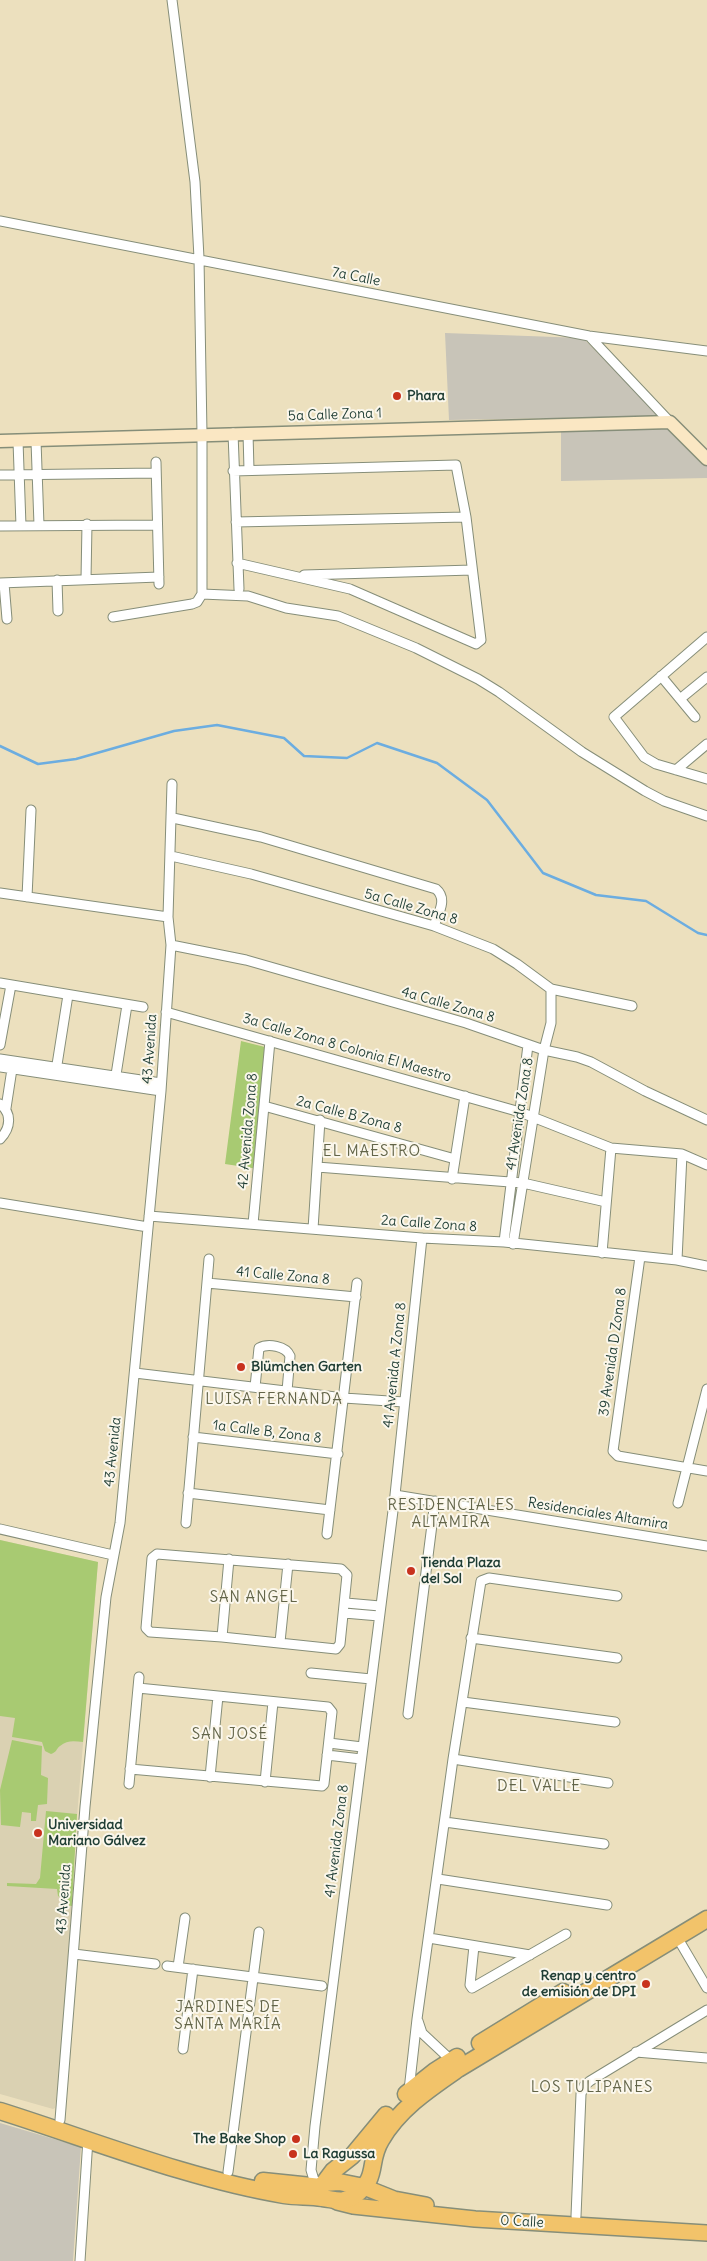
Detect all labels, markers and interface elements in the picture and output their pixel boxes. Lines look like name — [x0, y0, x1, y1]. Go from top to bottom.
street label: 7a Calle — [330, 264, 382, 290]
place label: Phara — [407, 388, 445, 404]
marker: Phara — [391, 390, 403, 402]
street label: 5a Calle Zona 1 — [288, 405, 382, 425]
street label: 5a Calle Zona 8 — [362, 886, 460, 928]
street label: 4a Calle Zona 8 — [399, 984, 497, 1026]
street label: 3a Calle Zona 8 Colonia El Maestro — [241, 1010, 453, 1086]
street label: 43 Avenida — [139, 1013, 161, 1085]
street label: 41 Avenida Zona 8 — [503, 1056, 537, 1172]
street label: 42 Avenida Zona 8 — [235, 1072, 261, 1190]
street label: 2a Calle B Zona 8 — [294, 1093, 404, 1137]
district label: EL MAESTRO — [322, 1143, 422, 1161]
street label: 2a Calle Zona 8 — [380, 1212, 478, 1236]
street label: 41 Calle Zona 8 — [235, 1264, 331, 1288]
street label: 39 Avenida D Zona 8 — [596, 1287, 630, 1417]
street label: 41 Avenida A Zona 8 — [380, 1301, 410, 1429]
place label: Blümchen Garten — [251, 1359, 362, 1375]
marker: Blümchen Garten — [235, 1361, 247, 1373]
district label: LUISA FERNANDA — [203, 1391, 345, 1409]
street label: 43 Avenida — [101, 1416, 125, 1488]
street label: 1a Calle B, Zona 8 — [212, 1417, 322, 1447]
street label: Residenciales Altamira — [527, 1495, 669, 1533]
district label: RESIDENCIALES ALTAMIRA — [386, 1497, 516, 1532]
place label: Tienda Plaza del Sol — [421, 1555, 501, 1588]
marker: Tienda Plaza del Sol — [405, 1565, 417, 1577]
district label: SAN ANGEL — [209, 1589, 299, 1607]
district label: SAN JOSÉ — [191, 1726, 269, 1744]
district label: DEL VALLE — [496, 1778, 582, 1796]
street label: 41 Avenida Zona 8 — [322, 1783, 352, 1899]
place label: Universidad Mariano Gálvez — [48, 1817, 146, 1850]
marker: Universidad Mariano Gálvez — [32, 1827, 44, 1839]
street label: 43 Avenida — [53, 1863, 75, 1935]
place label: Renap y centro de emisión de DPI — [522, 1968, 636, 2000]
marker: Renap y centro de emisión de DPI — [640, 1978, 652, 1990]
district label: JARDINES DE SANTA MARÍA — [173, 1999, 283, 2034]
district label: LOS TULIPANES — [529, 2079, 655, 2097]
place label: The Bake Shop — [193, 2131, 286, 2147]
marker: The Bake Shop — [290, 2133, 302, 2145]
place label: La Ragussa — [303, 2146, 375, 2162]
marker: La Ragussa — [287, 2148, 299, 2160]
street label: 0 Calle — [500, 2212, 544, 2232]

